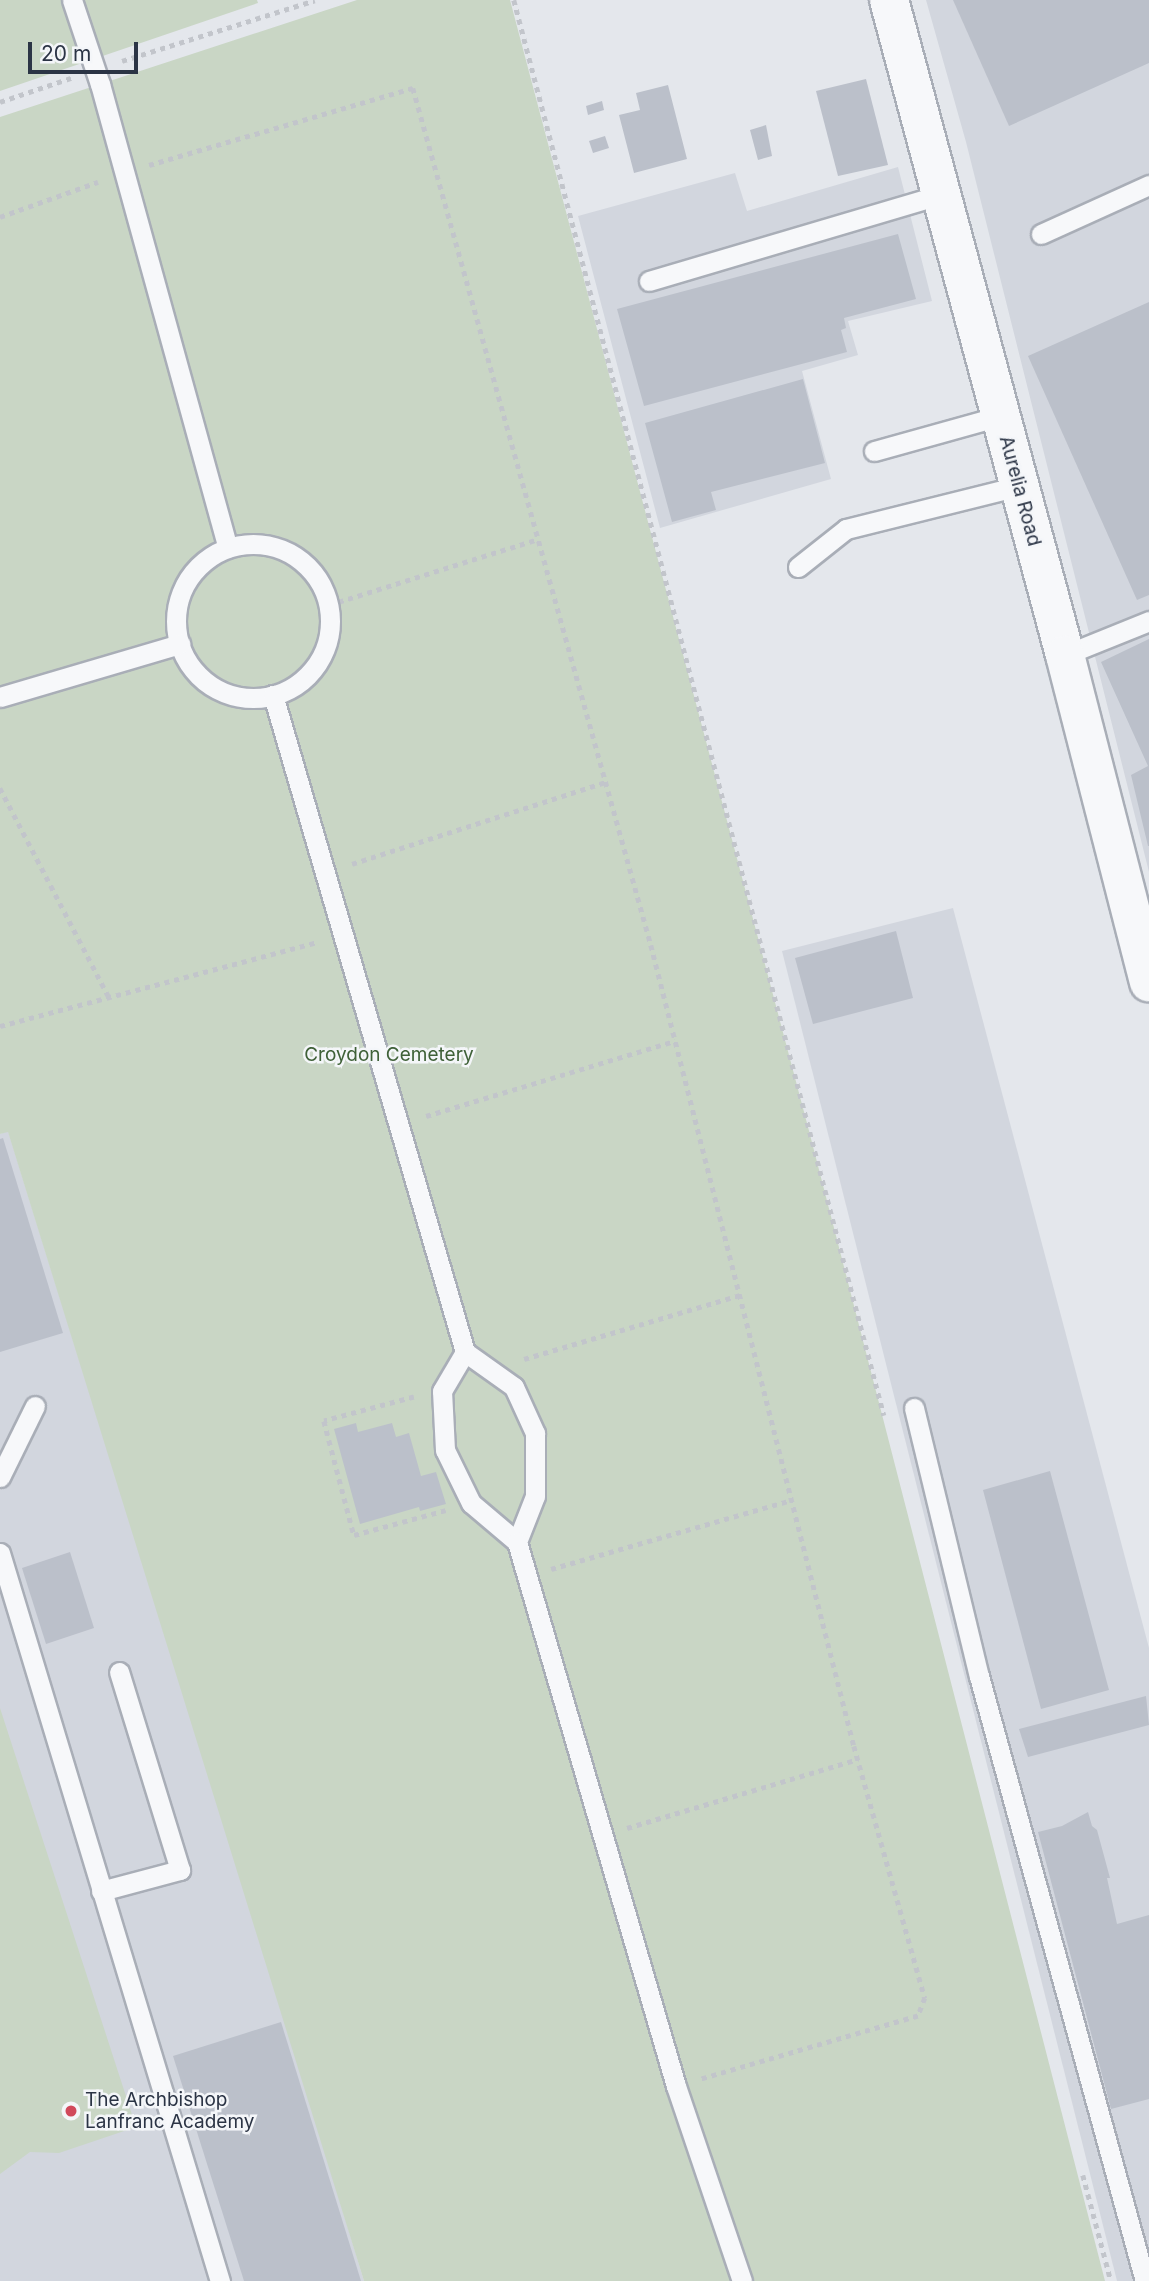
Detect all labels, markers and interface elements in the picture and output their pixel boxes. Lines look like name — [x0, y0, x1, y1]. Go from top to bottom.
scale bar — [32, 28, 142, 72]
text: 20 m — [41, 41, 91, 66]
street label: Aurelia Road — [994, 433, 1046, 549]
park label: Croydon Cemetery — [304, 1044, 474, 1066]
place label: The Archbishop Lanfranc Academy — [85, 2089, 254, 2133]
marker: The Archbishop Lanfranc Academy — [63, 2103, 79, 2119]

